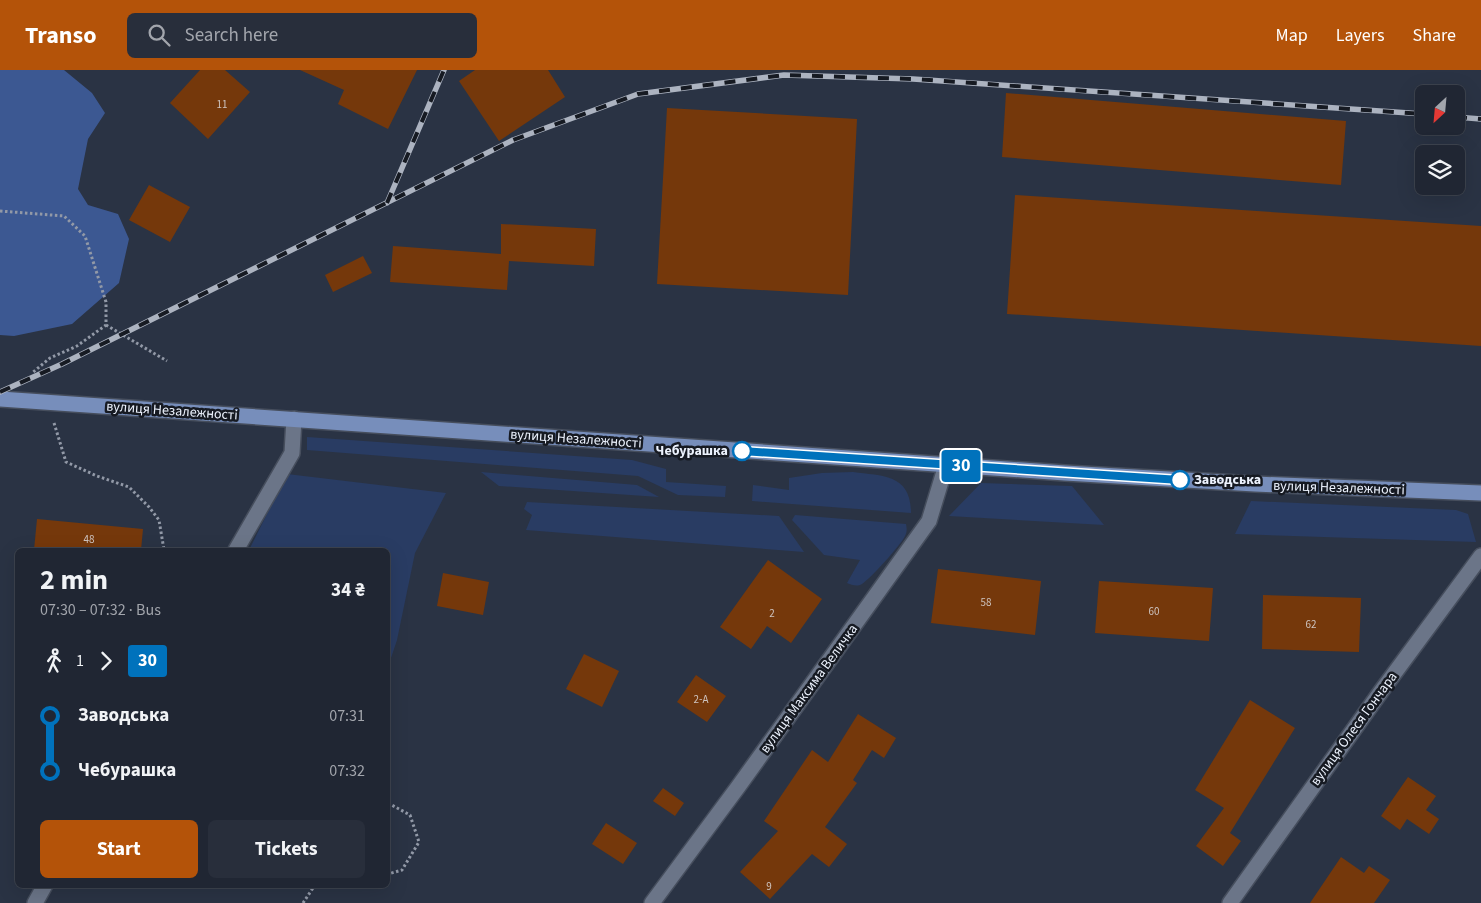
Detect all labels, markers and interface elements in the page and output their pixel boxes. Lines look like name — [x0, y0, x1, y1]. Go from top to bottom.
search box — [127, 13, 477, 58]
text: Transo — [25, 18, 97, 53]
icon: search — [145, 21, 173, 49]
text: Search here — [185, 22, 278, 49]
text: Map — [1276, 23, 1308, 48]
text: Layers — [1336, 23, 1385, 48]
text: Share — [1413, 23, 1456, 48]
north arrow — [1415, 85, 1465, 135]
map controls — [1415, 85, 1465, 195]
house number: 11 — [217, 97, 227, 112]
button: layers — [1415, 145, 1465, 195]
street label: вулиця Незалежності — [106, 396, 238, 426]
street label: вулиця Незалежності — [510, 424, 642, 454]
place label: Чебурашка — [656, 441, 728, 461]
marker: Чебурашка — [732, 441, 752, 461]
line badge: 30 — [938, 450, 984, 482]
text: 30 — [951, 453, 971, 478]
marker: Заводська — [1170, 470, 1190, 490]
place label: Заводська — [1194, 470, 1261, 490]
street label: вулиця Незалежності — [1273, 476, 1405, 500]
house number: 48 — [84, 532, 95, 547]
text: 2 min — [40, 560, 108, 600]
text: 34 ₴ — [331, 577, 365, 604]
house number: 58 — [981, 595, 992, 610]
text: 07:30 – 07:32 · Bus — [40, 599, 161, 621]
house number: 60 — [1149, 604, 1159, 619]
house number: 2 — [769, 606, 775, 621]
house number: 62 — [1306, 617, 1316, 632]
street label: вулиця Максима Величка — [755, 620, 863, 758]
icon: walk — [40, 647, 68, 675]
icon: forward — [92, 647, 120, 675]
text: 30 — [138, 648, 157, 673]
text: 1 — [76, 650, 84, 672]
street label: вулиця Олеся Гончара — [1306, 668, 1402, 790]
house number: 2-А — [694, 692, 708, 707]
text: Заводська — [78, 702, 169, 729]
text: 07:31 — [329, 705, 365, 727]
text: Чебурашка — [78, 757, 176, 784]
text: 07:32 — [329, 760, 365, 782]
button: Start — [40, 820, 198, 878]
button: Tickets — [208, 820, 365, 878]
house number: 9 — [766, 879, 772, 894]

